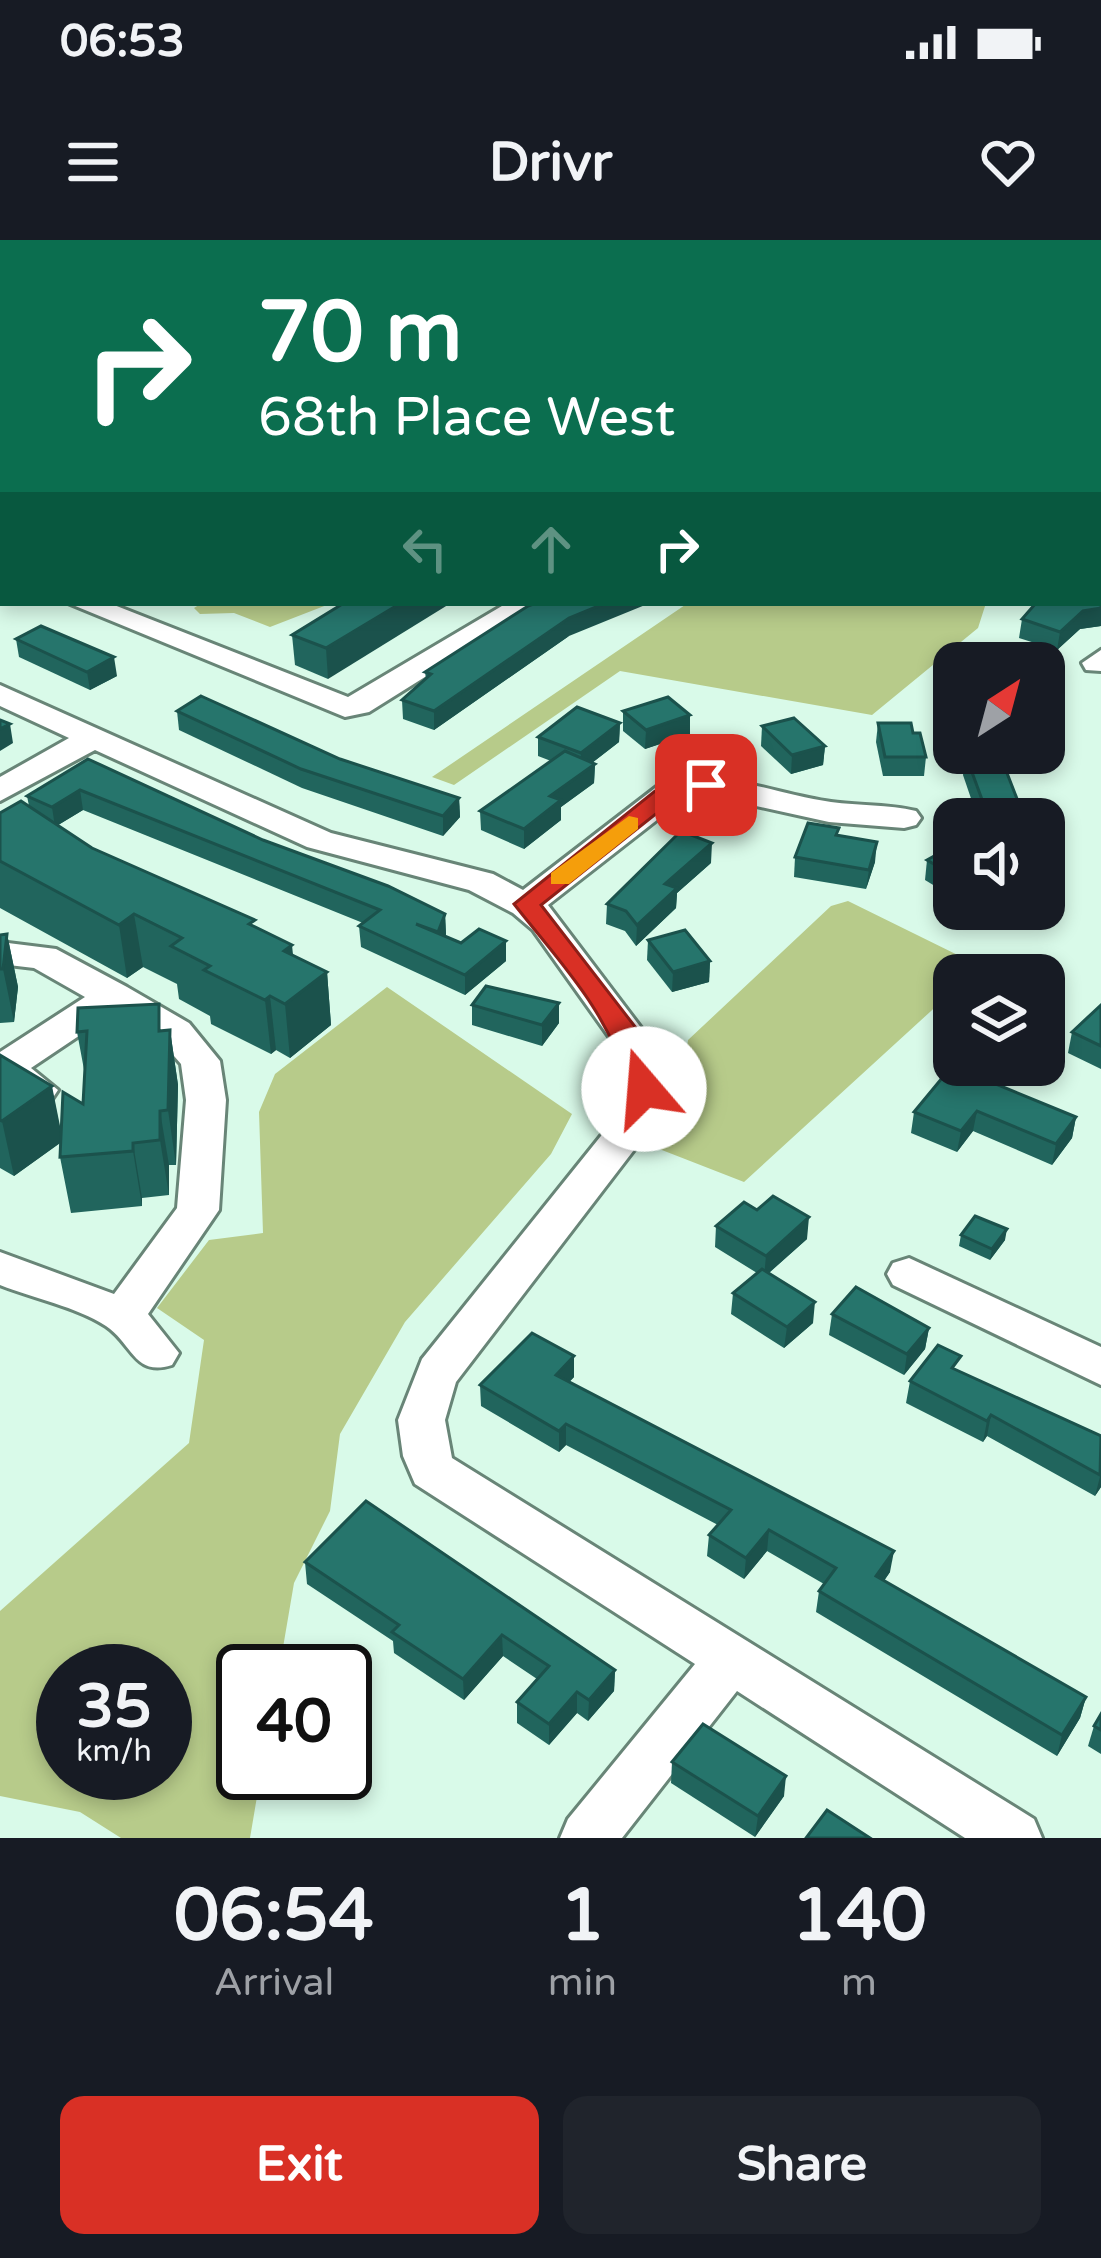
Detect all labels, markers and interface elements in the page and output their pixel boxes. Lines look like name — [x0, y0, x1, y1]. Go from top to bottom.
text: 06:53 — [60, 15, 185, 69]
icon: menu — [60, 129, 126, 195]
icon: heart — [975, 129, 1041, 195]
text: Drivr — [489, 130, 612, 195]
text: 70 m — [258, 283, 462, 384]
icon: right — [60, 288, 216, 444]
text: 68th Place West — [258, 385, 675, 450]
icon: left — [392, 516, 458, 582]
icon: ahead — [518, 516, 584, 582]
icon: right — [644, 516, 710, 582]
north arrow — [933, 642, 1065, 774]
map controls — [933, 642, 1065, 1086]
pin — [655, 734, 757, 836]
icon: arrive — [673, 752, 739, 818]
button: sound — [933, 798, 1065, 930]
button: layers — [933, 954, 1065, 1086]
position arrow — [581, 1026, 707, 1152]
speed limit sign: 40 — [216, 1644, 372, 1800]
text: 35 — [76, 1671, 152, 1743]
text: km/h — [76, 1733, 152, 1770]
text: 06:54 — [174, 1873, 374, 1960]
text: 1 — [560, 1873, 605, 1960]
text: 140 — [791, 1873, 927, 1960]
text: Arrival — [214, 1959, 334, 2006]
text: min — [548, 1959, 617, 2006]
text: m — [841, 1959, 877, 2006]
button: Exit — [60, 2096, 539, 2234]
button: Share — [563, 2096, 1041, 2234]

